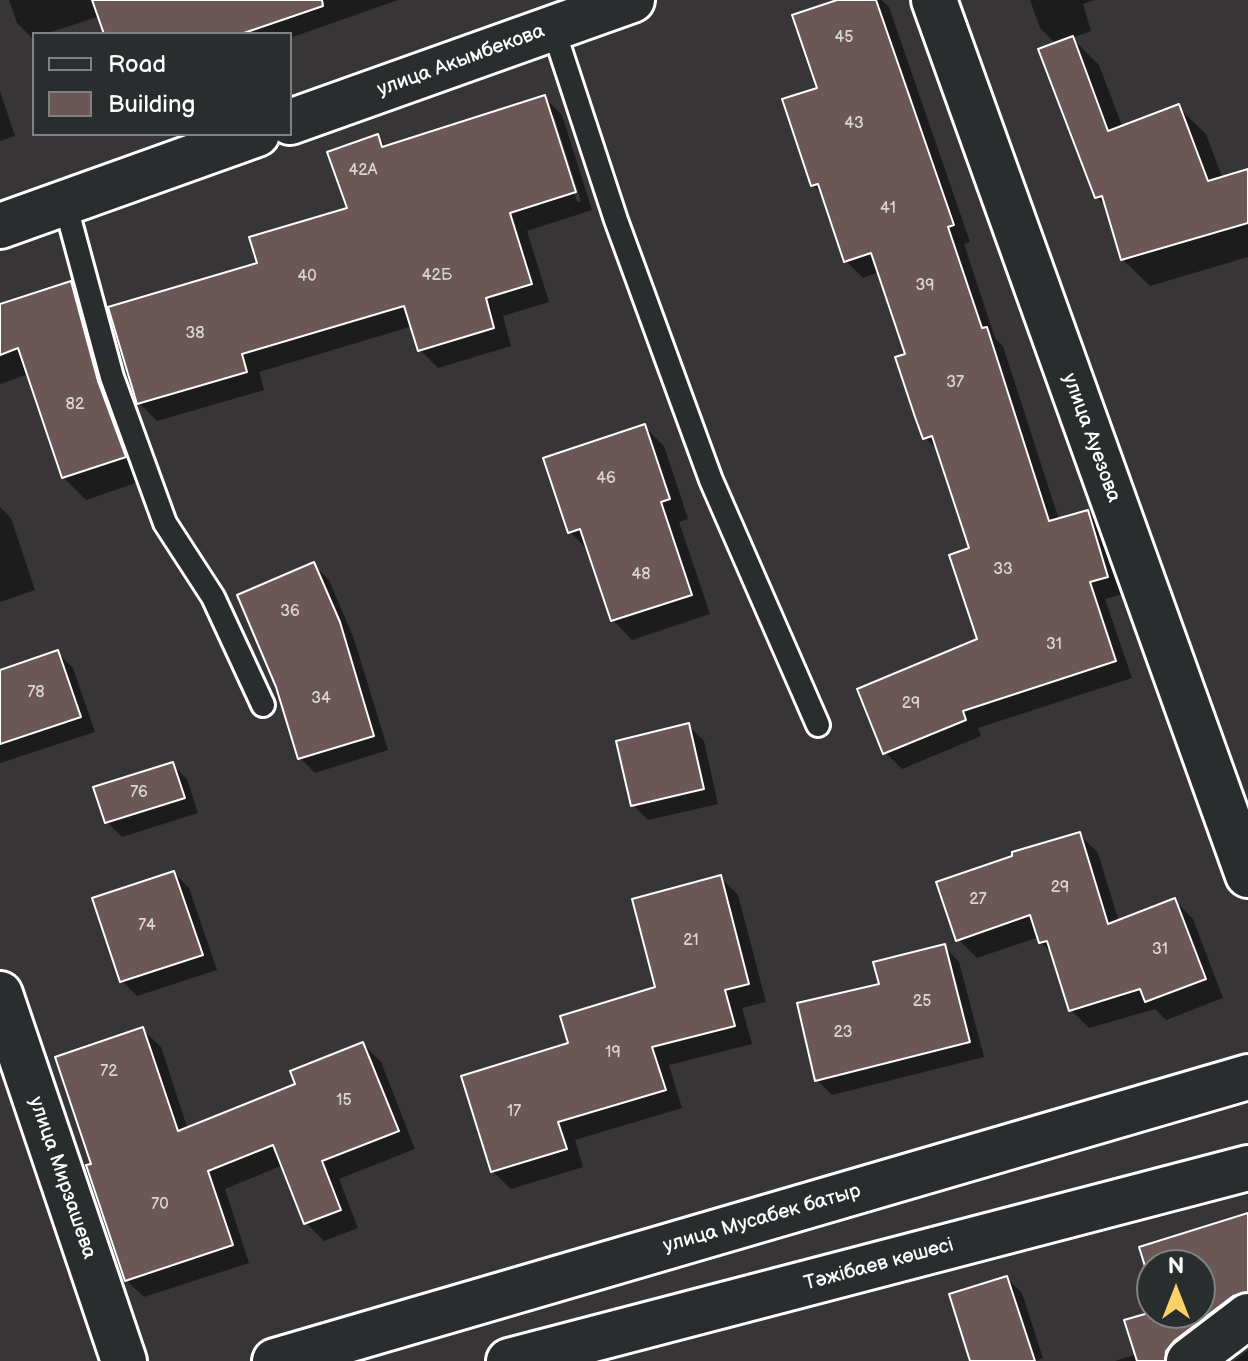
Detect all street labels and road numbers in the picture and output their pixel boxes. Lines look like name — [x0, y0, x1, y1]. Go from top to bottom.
street label: улица Акымбекова — [374, 20, 548, 102]
street label: улица Ауезова — [1057, 370, 1125, 506]
street label: улица Мирзашева — [23, 1094, 101, 1262]
street label: улица Мусабек батыр — [661, 1179, 863, 1259]
street label: Тәжібаев көшесі — [802, 1234, 956, 1296]

